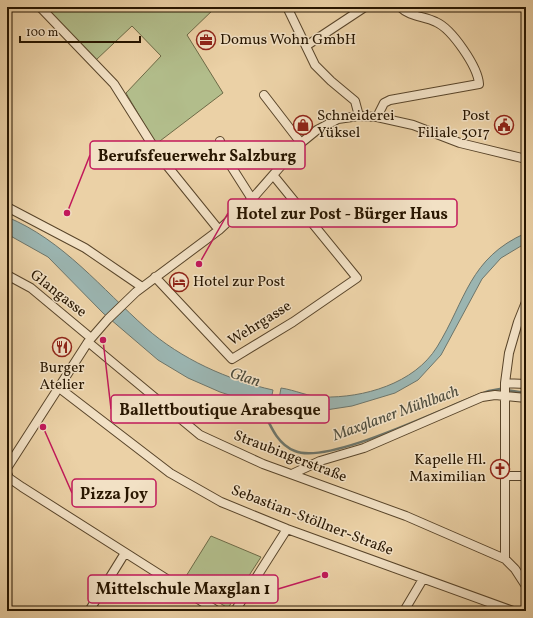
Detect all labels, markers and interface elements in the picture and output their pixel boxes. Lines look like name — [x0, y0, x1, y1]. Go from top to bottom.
scale bar — [20, 18, 140, 44]
text: 100 m — [26, 25, 59, 41]
office icon: Domus Wohn GmbH — [195, 29, 217, 51]
place label: Domus Wohn GmbH — [220, 30, 356, 51]
place label: Schneiderei Yüksel — [317, 106, 395, 144]
place label: Post Filiale 5017 — [417, 106, 490, 144]
shop icon: Schneiderei Yüksel — [292, 114, 314, 136]
public building icon: Post Filiale 5017 — [493, 114, 515, 136]
callout: Berufsfeuerwehr Salzburg — [90, 141, 305, 169]
text: Berufsfeuerwehr Salzburg — [98, 146, 297, 168]
callout: Hotel zur Post - Bürger Haus — [228, 199, 457, 227]
text: Hotel zur Post - Bürger Haus — [236, 204, 448, 226]
street label: Glangasse — [25, 265, 91, 323]
hotel icon: Hotel zur Post — [168, 271, 190, 293]
place label: Hotel zur Post — [193, 272, 285, 293]
street label: Wehrgasse — [224, 296, 296, 352]
restaurant icon: Burger Atelier — [51, 336, 73, 358]
place label: Burger Atelier — [39, 358, 85, 396]
water label: Glan — [227, 363, 263, 393]
water label: Maxglaner Mühlbach — [329, 381, 462, 447]
callout: Ballettboutique Arabesque — [111, 395, 329, 423]
text: Ballettboutique Arabesque — [119, 400, 321, 422]
street label: Straubingerstraße — [230, 426, 350, 488]
place label: Kapelle Hl. Maximilian — [409, 450, 486, 488]
church icon: Kapelle Hl. Maximilian — [489, 458, 511, 480]
callout: Pizza Joy — [72, 479, 156, 507]
street label: Sebastian-Stöllner-Straße — [228, 480, 396, 562]
text: Pizza Joy — [80, 484, 148, 506]
callout: Mittelschule Maxglan 1 — [88, 575, 278, 603]
text: Mittelschule Maxglan 1 — [96, 579, 270, 601]

